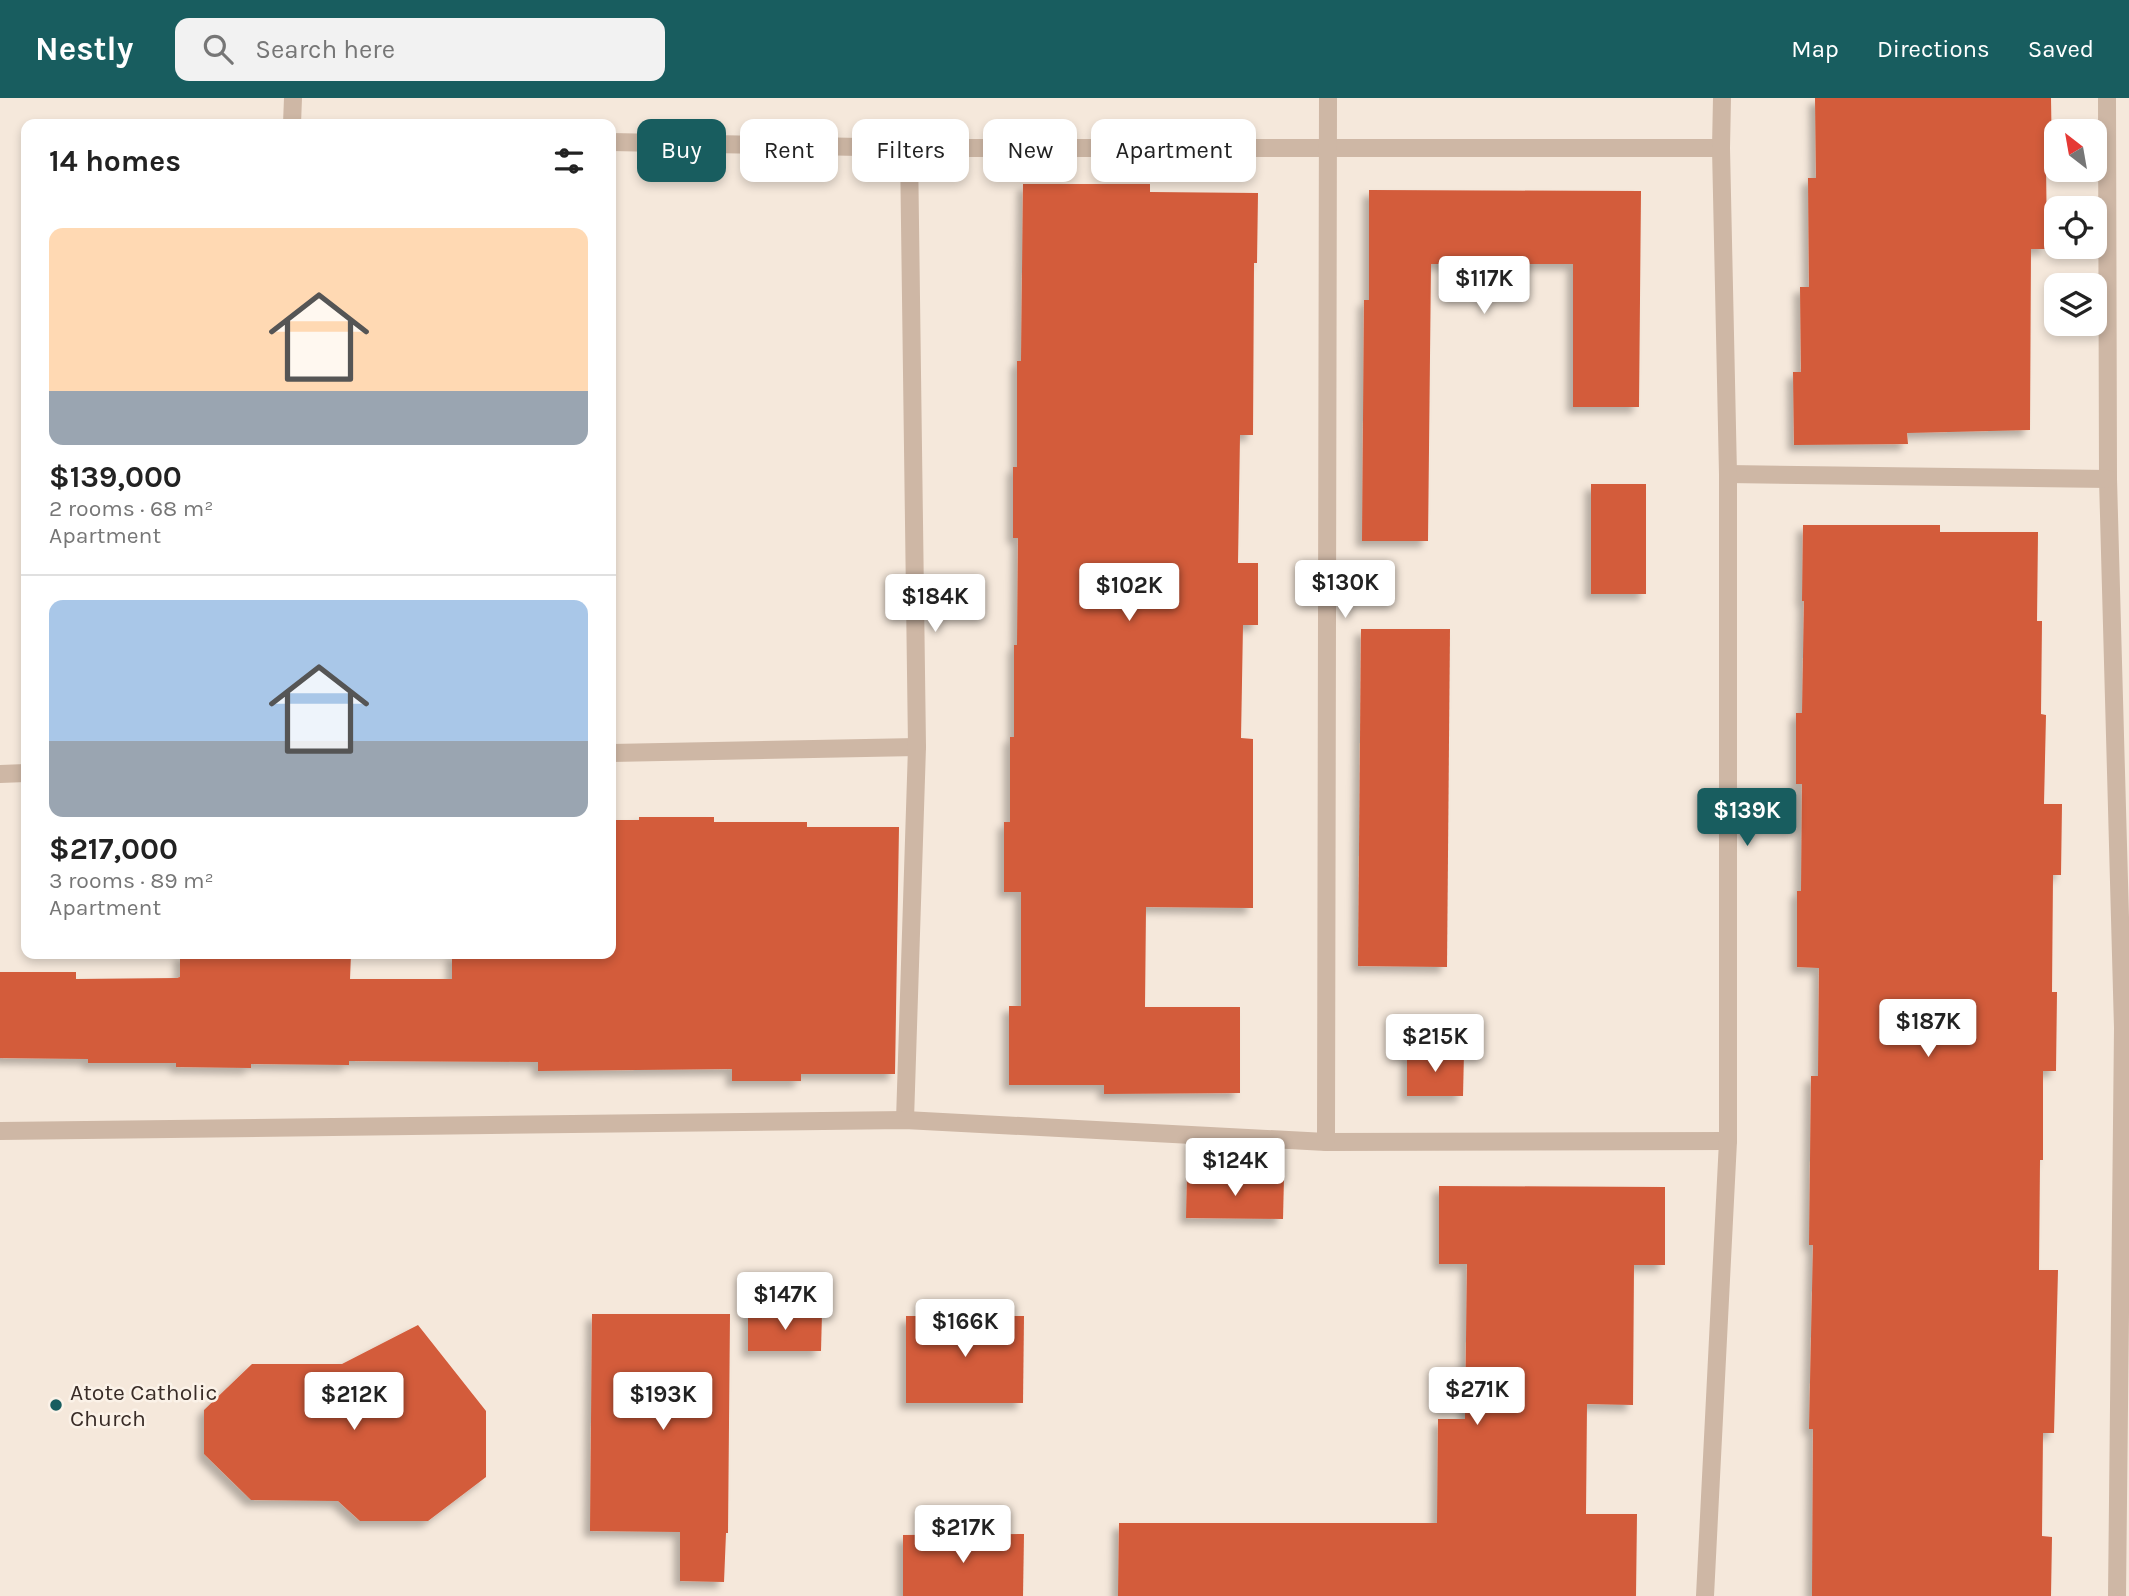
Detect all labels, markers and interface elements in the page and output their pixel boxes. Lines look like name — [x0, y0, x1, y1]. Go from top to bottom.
search box — [175, 18, 665, 81]
text: Nestly — [35, 30, 133, 68]
icon: search — [199, 30, 237, 68]
text: Search here — [255, 34, 395, 65]
text: Map — [1791, 35, 1839, 63]
text: Directions — [1877, 35, 1990, 63]
text: Saved — [2028, 35, 2094, 63]
chip: Buy — [637, 119, 726, 182]
chip: Rent — [740, 119, 838, 182]
chip: Filters — [852, 119, 969, 182]
chip: New — [983, 119, 1077, 182]
chip: Apartment — [1091, 119, 1256, 182]
north arrow — [2044, 119, 2107, 182]
map controls — [2044, 119, 2107, 336]
icon: filters — [550, 142, 588, 180]
text: 14 homes — [49, 143, 181, 179]
button: locate — [2044, 196, 2107, 259]
pin: $117K — [1435, 256, 1533, 316]
text: $117K — [1455, 265, 1513, 292]
button: layers — [2044, 273, 2107, 336]
icon: home — [256, 274, 382, 400]
text: $139,000 — [49, 459, 182, 495]
text: 2 rooms · 68 m² — [49, 495, 213, 522]
text: Apartment — [49, 522, 161, 549]
pin: $130K — [1296, 560, 1394, 620]
pin: $102K — [1080, 564, 1178, 623]
text: $130K — [1311, 569, 1379, 596]
text: $102K — [1095, 572, 1163, 599]
pin: $184K — [886, 574, 984, 634]
text: $184K — [901, 583, 969, 610]
icon: home — [256, 646, 382, 772]
pin: $139K — [1698, 788, 1796, 848]
text: $139K — [1713, 797, 1781, 824]
text: $217,000 — [49, 831, 178, 867]
text: 3 rooms · 89 m² — [49, 867, 214, 894]
text: Apartment — [49, 894, 161, 921]
pin: $187K — [1879, 1000, 1977, 1059]
text: $187K — [1895, 1008, 1961, 1035]
pin: $215K — [1386, 1014, 1484, 1074]
text: $215K — [1402, 1023, 1468, 1050]
pin: $124K — [1186, 1138, 1284, 1198]
text: $124K — [1202, 1147, 1268, 1174]
pin: $147K — [736, 1272, 834, 1332]
text: $147K — [753, 1281, 817, 1308]
pin: $166K — [916, 1300, 1014, 1359]
text: $166K — [931, 1308, 999, 1335]
pin: $271K — [1428, 1368, 1526, 1427]
pin: $212K — [305, 1372, 403, 1432]
pin: $193K — [614, 1372, 712, 1432]
text: $271K — [1445, 1376, 1509, 1403]
place label: Atote Catholic Church — [70, 1379, 217, 1432]
text: $212K — [321, 1381, 387, 1408]
text: $193K — [629, 1381, 697, 1408]
marker: Atote Catholic Church — [48, 1397, 64, 1413]
pin: $217K — [914, 1506, 1012, 1565]
text: $217K — [931, 1514, 995, 1541]

